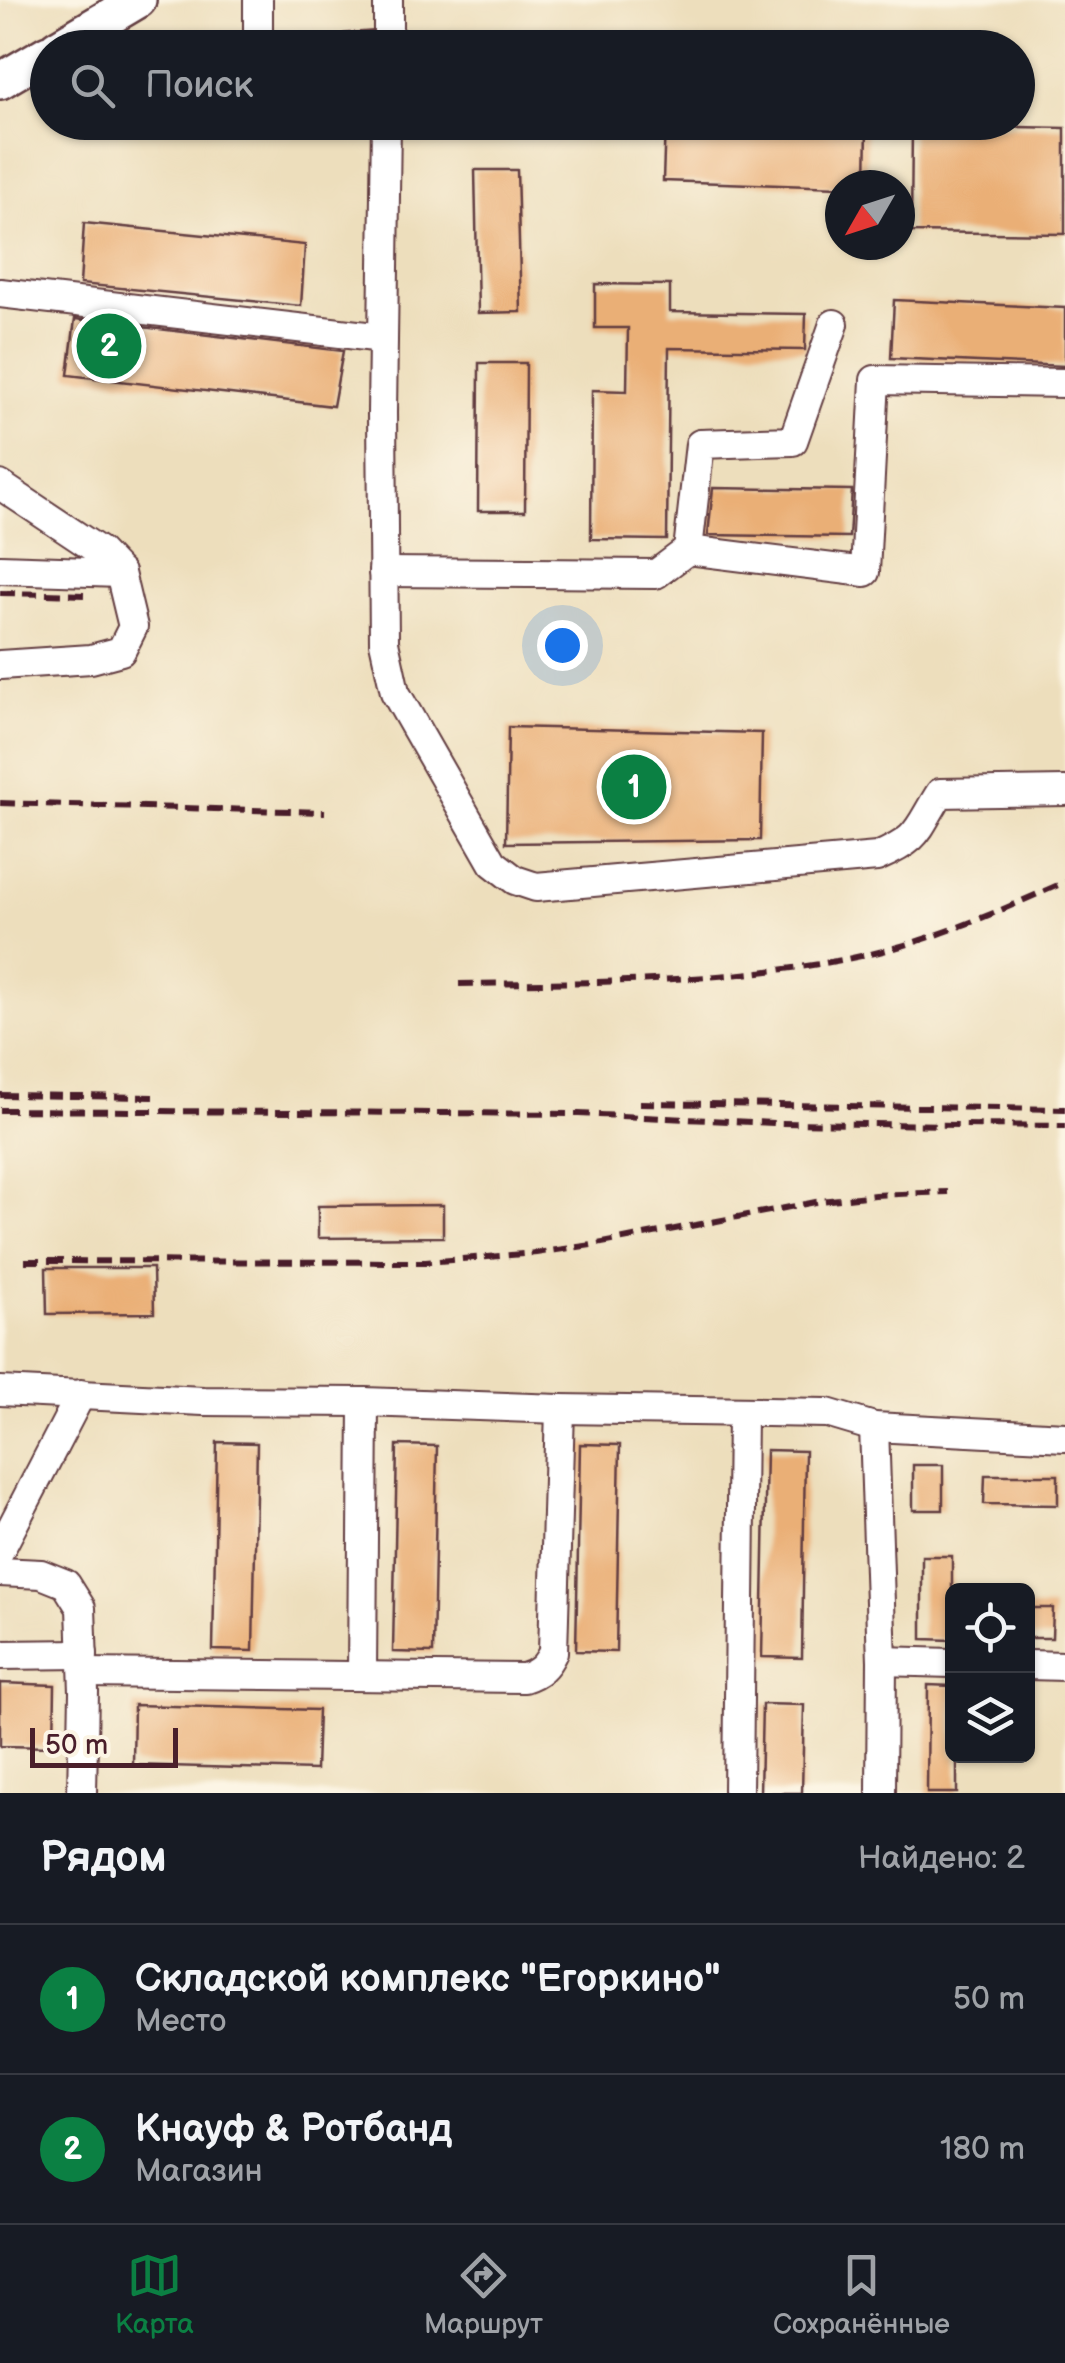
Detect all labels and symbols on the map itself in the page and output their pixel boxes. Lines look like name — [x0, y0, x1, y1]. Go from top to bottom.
north arrow — [825, 170, 915, 260]
pin: 2 — [76, 308, 142, 384]
your location — [537, 620, 588, 671]
pin: 1 — [602, 750, 666, 824]
scale bar — [30, 1723, 178, 1768]

